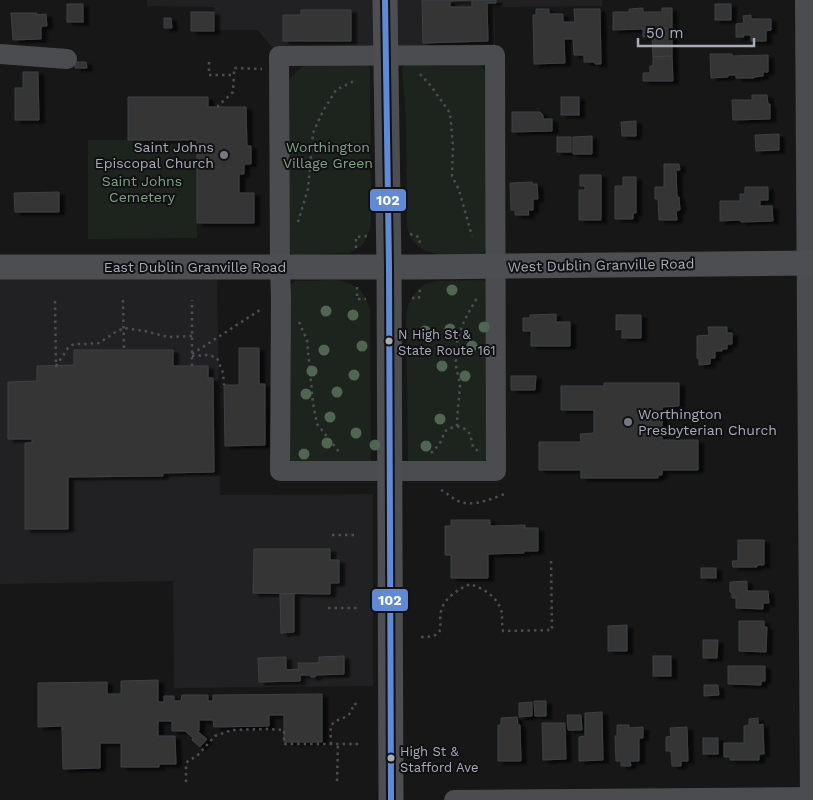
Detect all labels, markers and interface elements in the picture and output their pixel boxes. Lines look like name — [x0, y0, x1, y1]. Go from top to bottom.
scale bar — [638, 15, 754, 47]
text: 50 m — [646, 24, 683, 42]
place label: Saint Johns Episcopal Church — [95, 139, 214, 171]
park label: Worthington Village Green — [283, 139, 373, 171]
marker: Saint Johns Episcopal Church — [218, 149, 230, 161]
park label: Saint Johns Cemetery — [102, 173, 182, 205]
line badge: 102 — [369, 188, 407, 212]
text: 102 — [376, 192, 400, 208]
street label: West Dublin Granville Road — [508, 255, 694, 275]
street label: East Dublin Granville Road — [104, 259, 286, 275]
place label: N High St & State Route 161 — [398, 327, 496, 358]
marker: N High St & State Route 161 — [384, 336, 394, 346]
place label: Worthington Presbyterian Church — [638, 406, 777, 438]
marker: Worthington Presbyterian Church — [622, 416, 634, 428]
line badge: 102 — [371, 588, 409, 612]
text: 102 — [378, 592, 402, 608]
place label: High St & Stafford Ave — [400, 744, 478, 775]
marker: High St & Stafford Ave — [386, 753, 396, 763]

